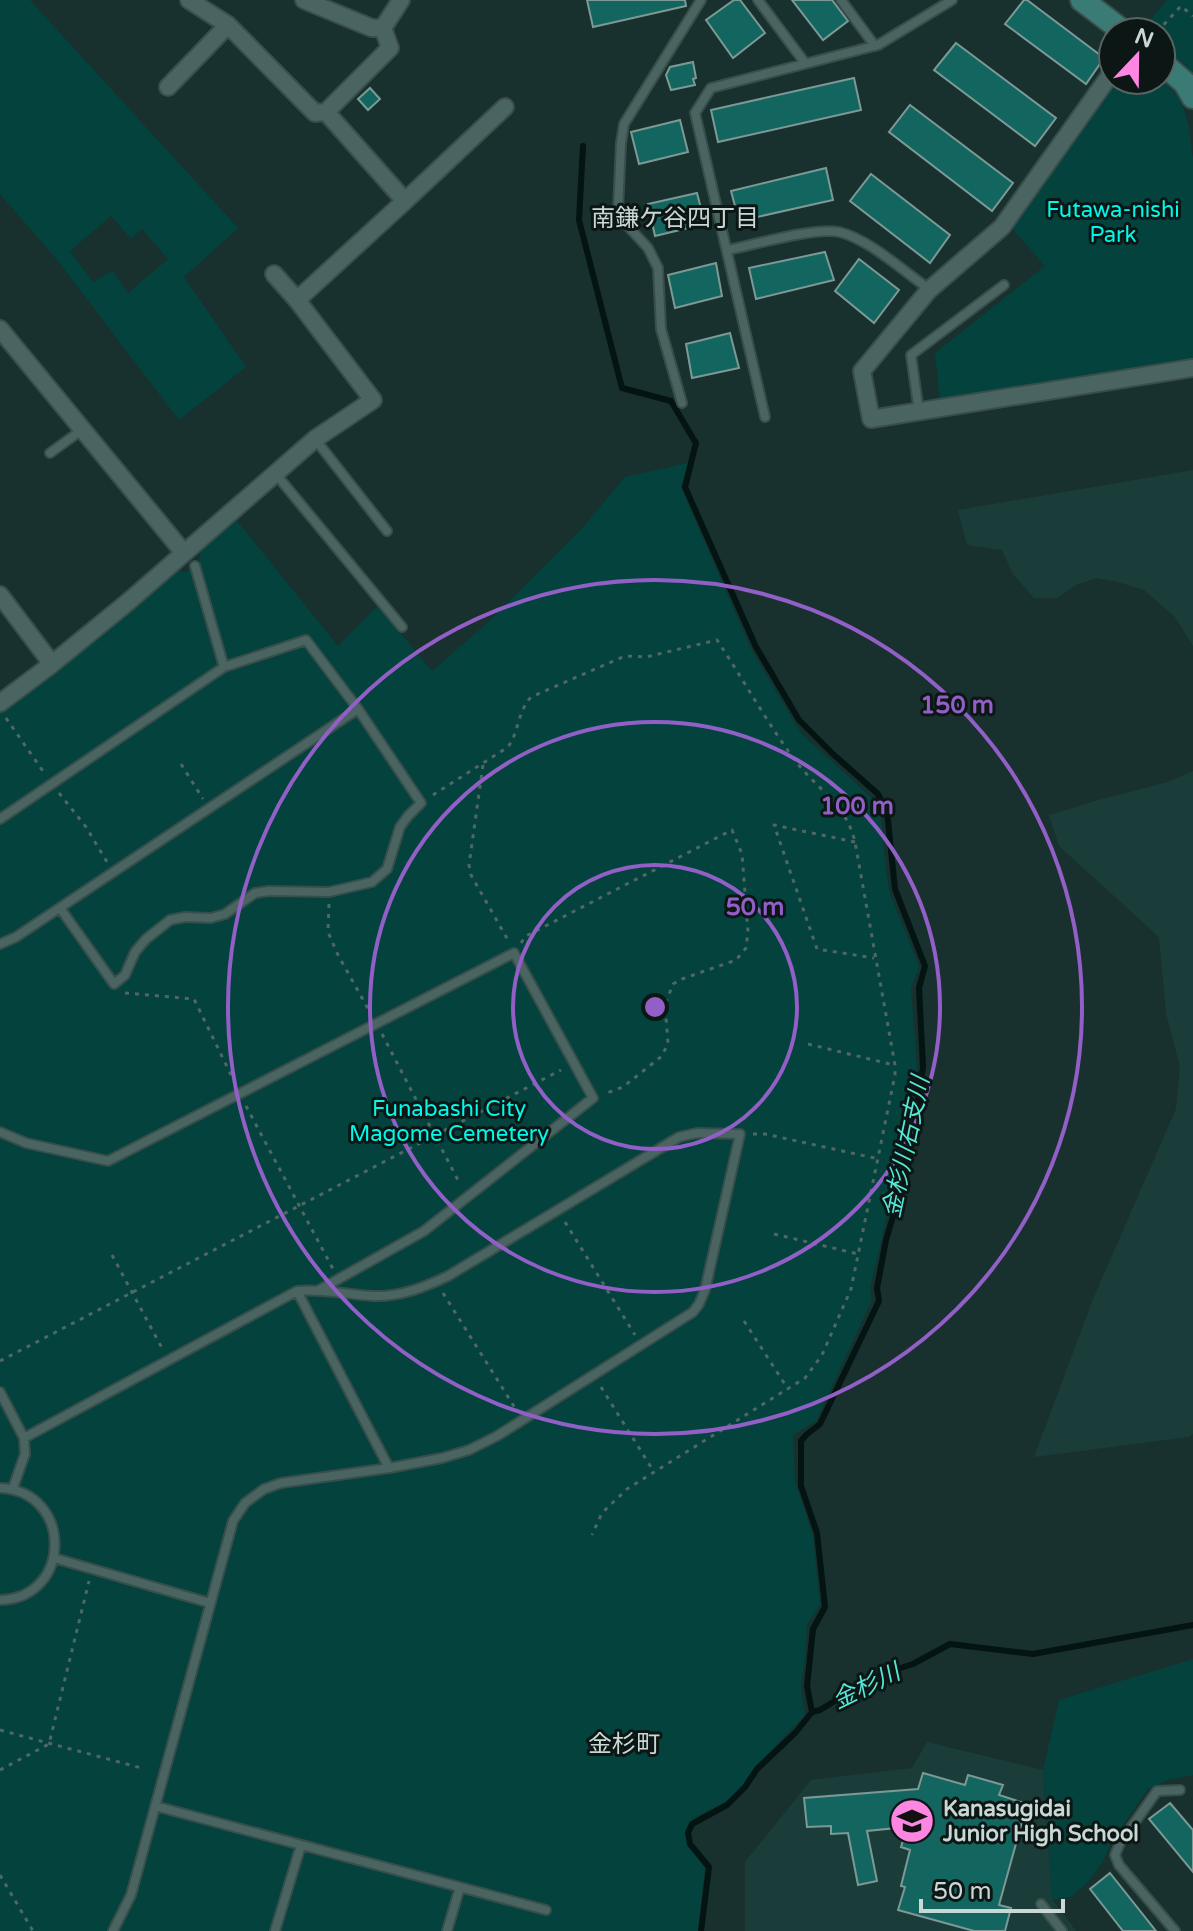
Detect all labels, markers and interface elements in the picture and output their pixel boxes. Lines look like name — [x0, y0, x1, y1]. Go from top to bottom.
north arrow — [1097, 16, 1177, 96]
text: N — [1131, 23, 1157, 54]
park label: Futawa-nishi Park — [1046, 197, 1180, 248]
district label: 南鎌ケ谷四丁目 — [591, 204, 759, 233]
text: 150 m — [920, 691, 994, 720]
text: 100 m — [820, 792, 894, 821]
text: 50 m — [726, 893, 784, 922]
centre of rings — [641, 993, 669, 1021]
water label: 金杉川右支川 — [877, 1071, 936, 1221]
park label: Funabashi City Magome Cemetery — [349, 1096, 549, 1147]
water label: 金杉川 — [828, 1656, 908, 1715]
district label: 金杉町 — [588, 1730, 660, 1759]
place label: Kanasugidai Junior High School — [942, 1796, 1139, 1847]
school or university icon: Kanasugidai Junior High School — [888, 1797, 936, 1845]
scale bar — [921, 1863, 1063, 1913]
text: 50 m — [933, 1877, 991, 1906]

